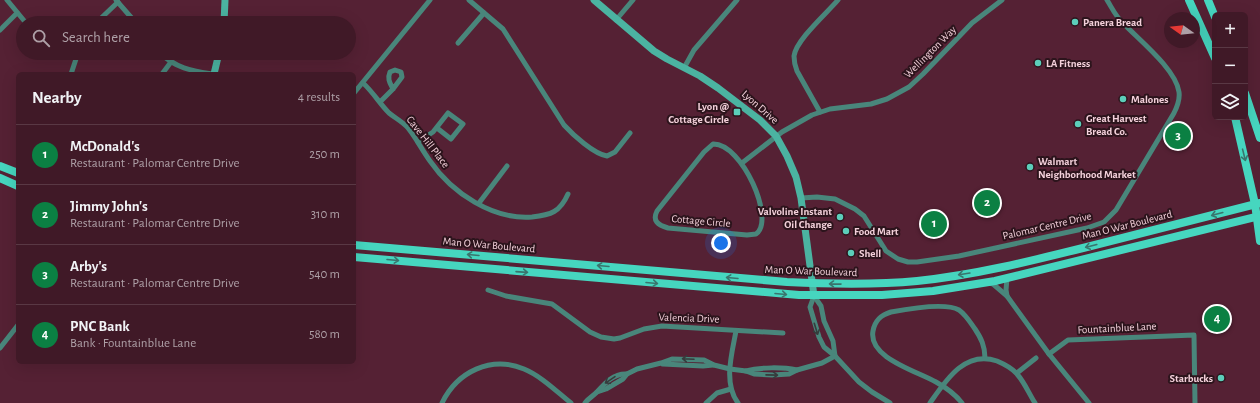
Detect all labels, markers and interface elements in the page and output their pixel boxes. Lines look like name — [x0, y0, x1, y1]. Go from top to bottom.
north arrow — [1164, 12, 1200, 48]
map controls — [1212, 12, 1248, 120]
button: + — [1212, 12, 1248, 48]
search box — [16, 16, 356, 60]
marker: Panera Bread — [1070, 17, 1080, 27]
place label: Panera Bread — [1083, 17, 1142, 28]
street label: Wellington Way — [902, 24, 958, 80]
icon: search — [30, 27, 52, 49]
text: Search here — [62, 30, 130, 45]
button: − — [1212, 48, 1248, 84]
marker: LA Fitness — [1033, 58, 1043, 68]
place label: LA Fitness — [1046, 58, 1090, 69]
button: layers — [1212, 84, 1248, 120]
street label: Lyon Drive — [740, 88, 780, 126]
text: Nearby — [32, 89, 82, 106]
text: 4 results — [298, 91, 340, 104]
marker: Malones — [1118, 94, 1128, 104]
place label: Malones — [1131, 94, 1168, 105]
place label: Lyon @ Cottage Circle — [668, 101, 730, 125]
marker: Lyon @ Cottage Circle — [732, 107, 742, 117]
place label: Great Harvest Bread Co. — [1086, 113, 1147, 137]
street label: Cave Hill Place — [404, 114, 452, 170]
marker: Great Harvest Bread Co. — [1073, 119, 1083, 129]
pin: 3 — [1165, 121, 1191, 151]
text: McDonald's — [70, 139, 140, 154]
text: 1 — [43, 148, 47, 161]
text: 250 m — [309, 148, 340, 161]
one-way arrow — [1241, 148, 1248, 161]
place label: Walmart Neighborhood Market — [1038, 156, 1136, 180]
text: Restaurant · Palomar Centre Drive — [70, 157, 240, 170]
marker: Walmart Neighborhood Market — [1025, 162, 1035, 172]
pin: 2 — [974, 188, 1000, 218]
text: Jimmy John's — [70, 199, 148, 214]
place label: Valvoline Instant Oil Change — [758, 206, 832, 230]
text: 2 — [42, 208, 48, 221]
text: 310 m — [311, 208, 340, 221]
street label: Man O War Boulevard — [1081, 208, 1174, 242]
pin: 1 — [921, 209, 947, 239]
street label: Palomar Centre Drive — [1002, 210, 1092, 242]
one-way arrow — [1211, 211, 1224, 218]
marker: Valvoline Instant Oil Change — [835, 212, 845, 222]
street label: Cottage Circle — [671, 213, 731, 229]
text: Restaurant · Palomar Centre Drive — [70, 217, 240, 230]
marker: Food Mart — [841, 226, 851, 236]
place label: Food Mart — [854, 226, 899, 237]
your location — [711, 233, 731, 253]
street label: Man O War Boulevard — [442, 235, 536, 255]
one-way arrow — [1085, 242, 1098, 250]
marker: Shell — [846, 248, 856, 258]
place label: Shell — [859, 248, 881, 259]
one-way arrow — [467, 251, 480, 259]
one-way arrow — [386, 256, 399, 264]
text: Arby's — [70, 259, 107, 274]
one-way arrow — [596, 263, 609, 270]
street label: Man O War Boulevard — [764, 264, 858, 278]
text: 3 — [42, 268, 48, 281]
text: 540 m — [309, 268, 340, 281]
one-way arrow — [515, 268, 528, 275]
one-way arrow — [958, 270, 971, 278]
one-way arrow — [726, 274, 739, 281]
text: Restaurant · Palomar Centre Drive — [70, 277, 240, 290]
one-way arrow — [645, 279, 658, 286]
one-way arrow — [829, 280, 842, 288]
one-way arrow — [774, 290, 787, 297]
pin: 4 — [1204, 304, 1230, 334]
street label: Valencia Drive — [658, 311, 720, 325]
text: PNC Bank — [70, 319, 130, 334]
street label: Fountainblue Lane — [1077, 320, 1157, 336]
one-way arrow — [813, 322, 820, 335]
text: 4 — [42, 328, 48, 341]
text: 580 m — [309, 328, 340, 341]
text: Bank · Fountainblue Lane — [70, 337, 196, 350]
one-way arrow — [682, 355, 695, 362]
one-way arrow — [765, 371, 778, 378]
place label: Starbucks — [1169, 373, 1213, 384]
marker: Starbucks — [1216, 373, 1226, 383]
one-way arrow — [604, 376, 616, 384]

